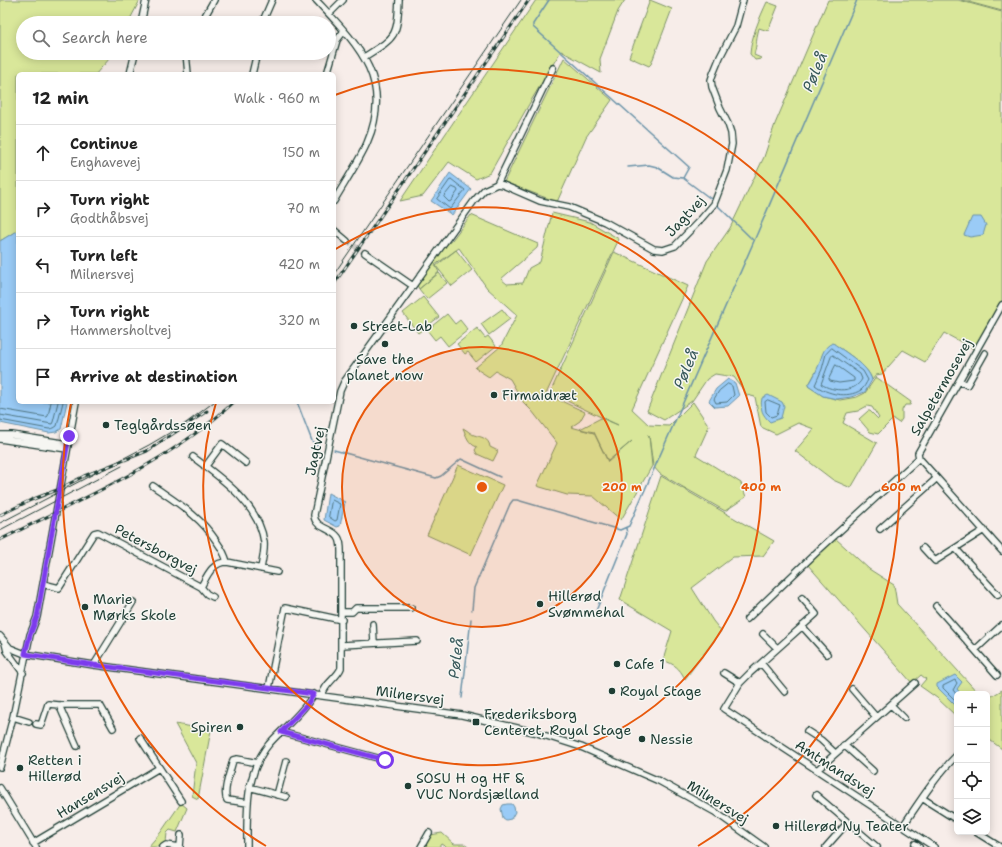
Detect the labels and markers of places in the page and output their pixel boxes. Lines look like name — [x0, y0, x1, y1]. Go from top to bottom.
place label: Street-Lab — [362, 317, 432, 335]
marker: Street-Lab — [349, 321, 359, 331]
marker: Save the planet now — [380, 339, 390, 349]
place label: Save the planet now — [347, 350, 423, 384]
place label: Firmaidræt — [502, 386, 577, 404]
marker: Firmaidræt — [489, 390, 499, 400]
place label: Teglgårdssøen — [114, 416, 212, 434]
marker: Teglgårdssøen — [101, 420, 111, 430]
centre of rings — [475, 480, 489, 494]
place label: Hillerød Svømmehal — [548, 587, 625, 621]
place label: Marie Mørks Skole — [93, 590, 176, 624]
marker: Hillerød Svømmehal — [535, 599, 545, 609]
marker: Marie Mørks Skole — [80, 602, 90, 612]
place label: Cafe 1 — [625, 655, 665, 673]
marker: Cafe 1 — [612, 659, 622, 669]
place label: Royal Stage — [620, 682, 702, 700]
marker: Royal Stage — [607, 686, 617, 696]
place label: Frederiksborg Centeret, Royal Stage — [484, 705, 631, 739]
marker: Frederiksborg Centeret, Royal Stage — [471, 717, 481, 727]
place label: Spiren — [191, 718, 232, 736]
marker: Spiren — [235, 722, 245, 732]
place label: Nessie — [650, 730, 693, 748]
marker: Nessie — [637, 734, 647, 744]
place label: Retten i Hillerød — [28, 751, 82, 785]
marker: Retten i Hillerød — [15, 763, 25, 773]
place label: SOSU H og HF & VUC Nordsjælland — [416, 769, 539, 803]
marker: SOSU H og HF & VUC Nordsjælland — [403, 781, 413, 791]
place label: Hillerød Ny Teater — [784, 817, 909, 835]
marker: Hillerød Ny Teater — [771, 821, 781, 831]

